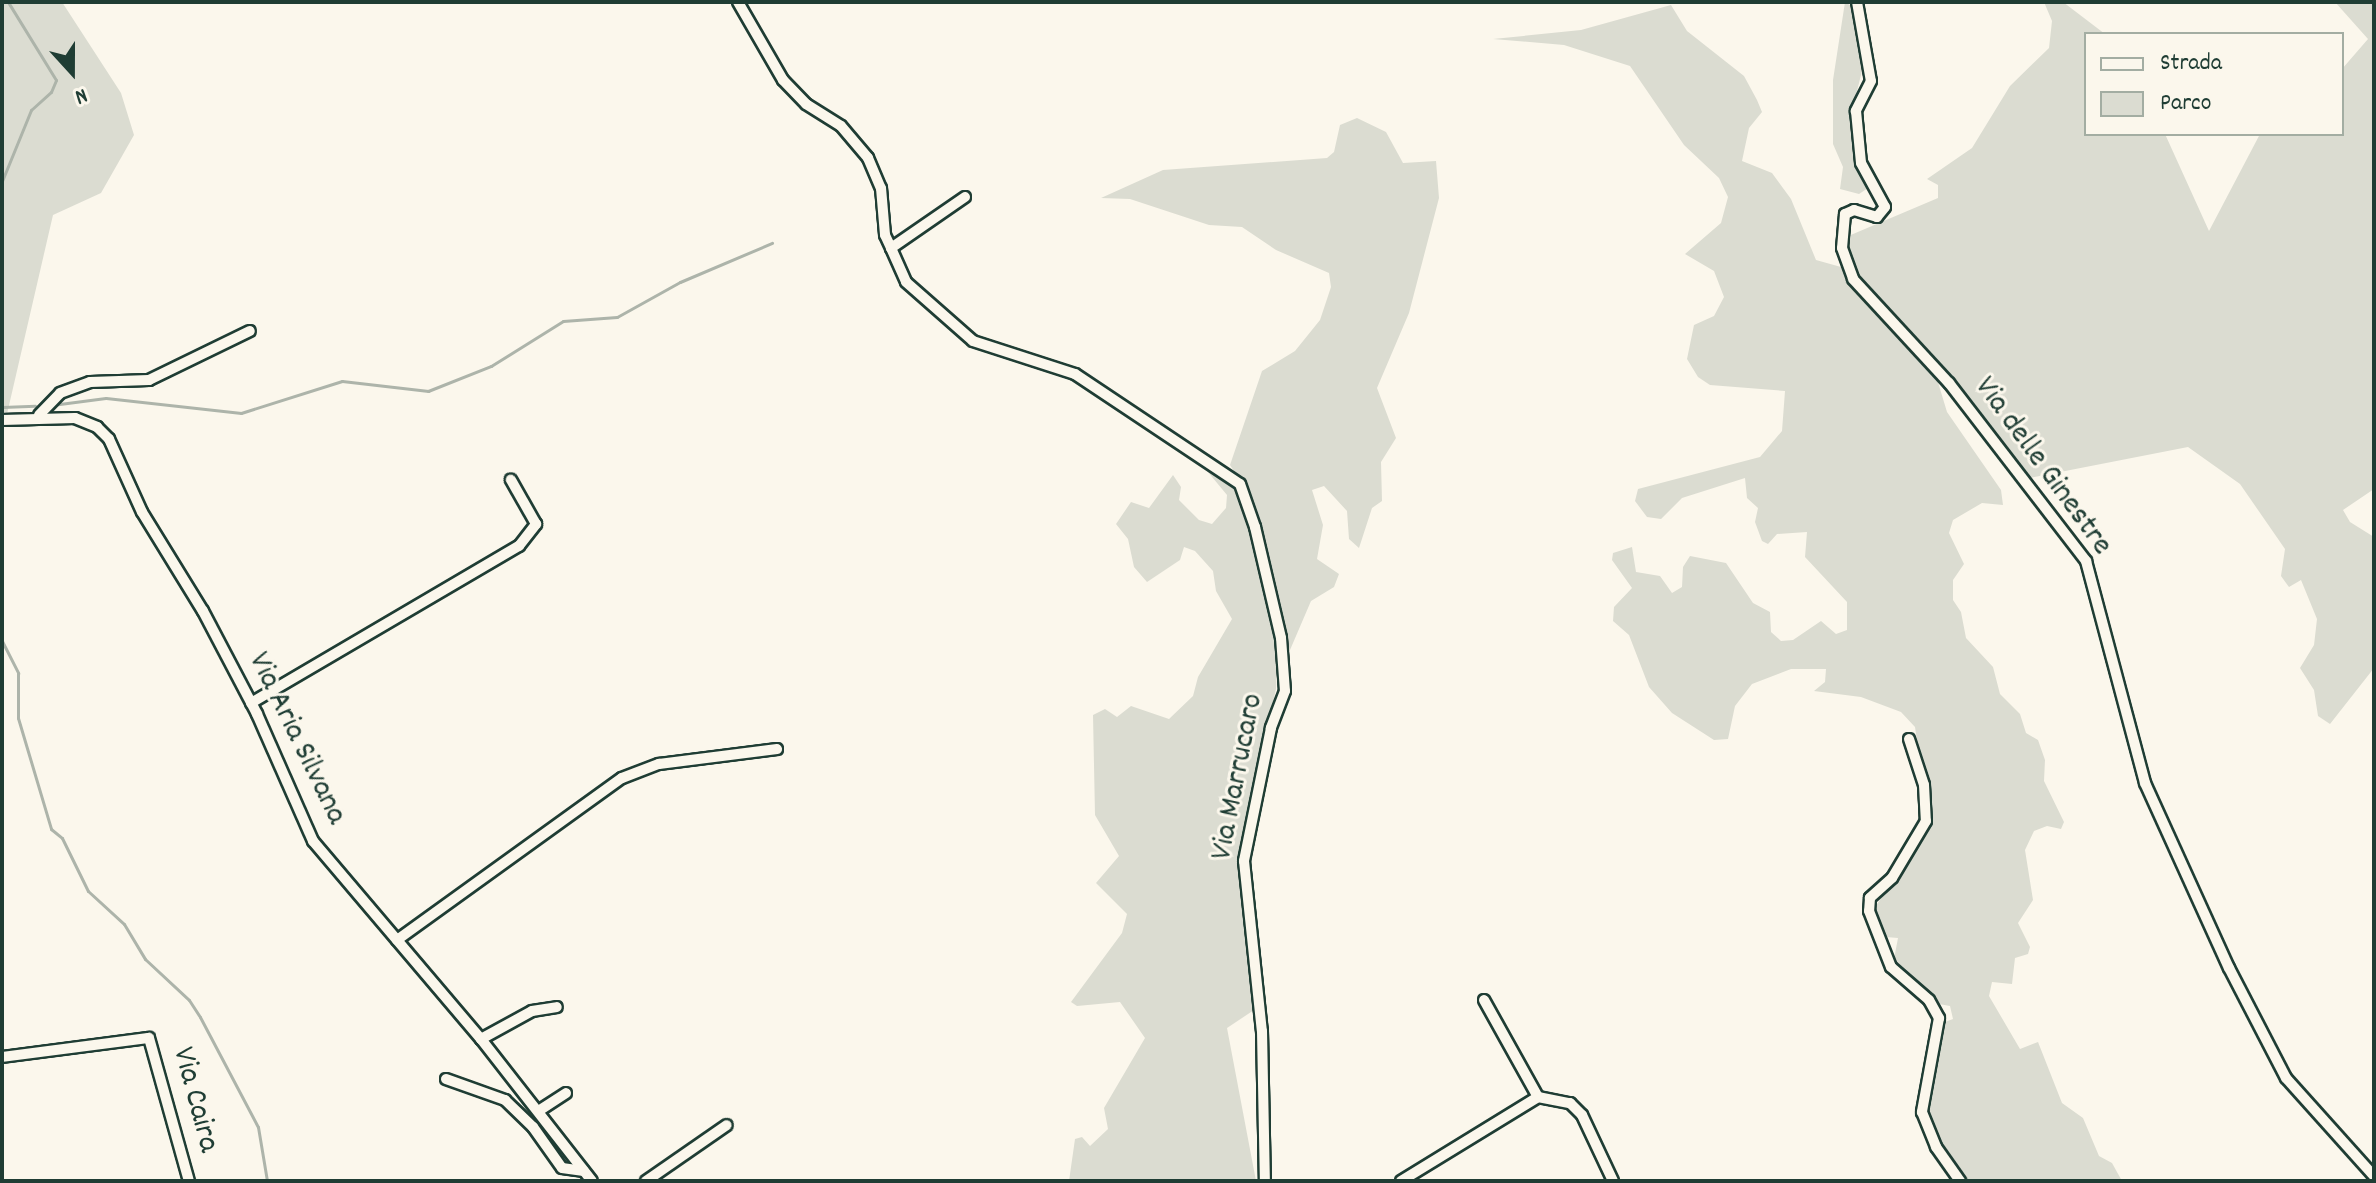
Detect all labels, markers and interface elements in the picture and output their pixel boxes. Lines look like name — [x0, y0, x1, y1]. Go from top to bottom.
north arrow — [32, 32, 112, 112]
legend — [2084, 32, 2344, 136]
text: Strada — [2160, 47, 2222, 81]
text: N — [70, 78, 91, 111]
text: Parco — [2160, 87, 2211, 121]
street label: Via delle Ginestre — [1964, 370, 2120, 564]
street label: Via Aria Silvana — [238, 647, 354, 831]
street label: Via Marrucaro — [1204, 690, 1274, 864]
street label: Via Caira — [162, 1043, 226, 1157]

